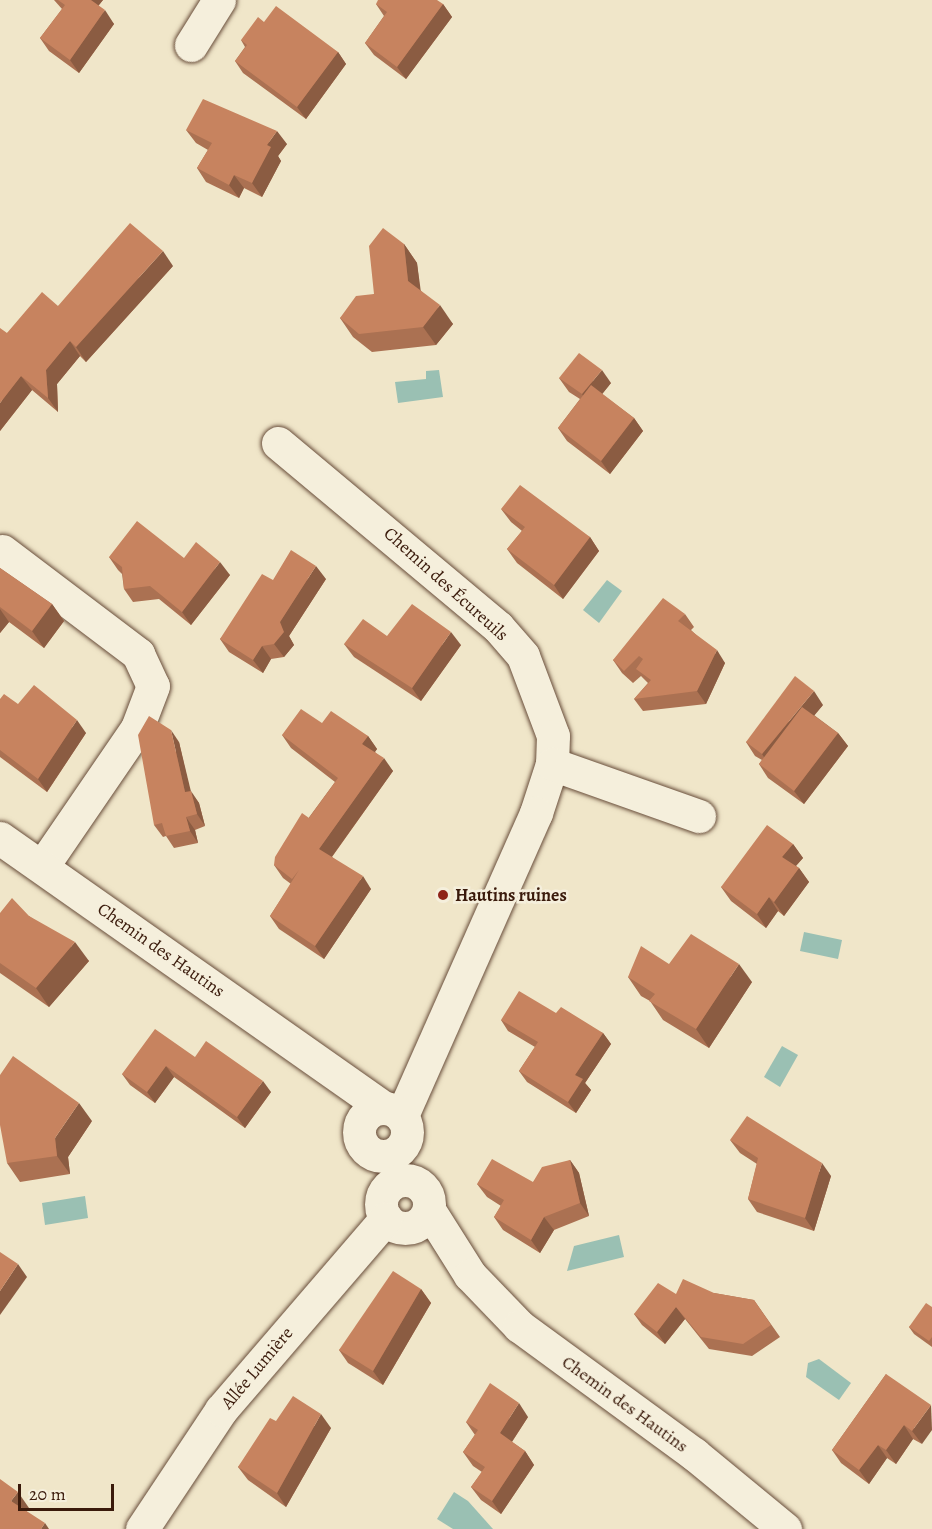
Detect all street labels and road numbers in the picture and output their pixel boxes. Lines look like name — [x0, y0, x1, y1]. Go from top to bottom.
street label: Chemin des Écureuils — [379, 523, 513, 645]
street label: Chemin des Hautins — [93, 898, 229, 1002]
street label: Allée Lumière — [216, 1323, 298, 1413]
street label: Chemin des Hautins — [558, 1351, 692, 1457]

